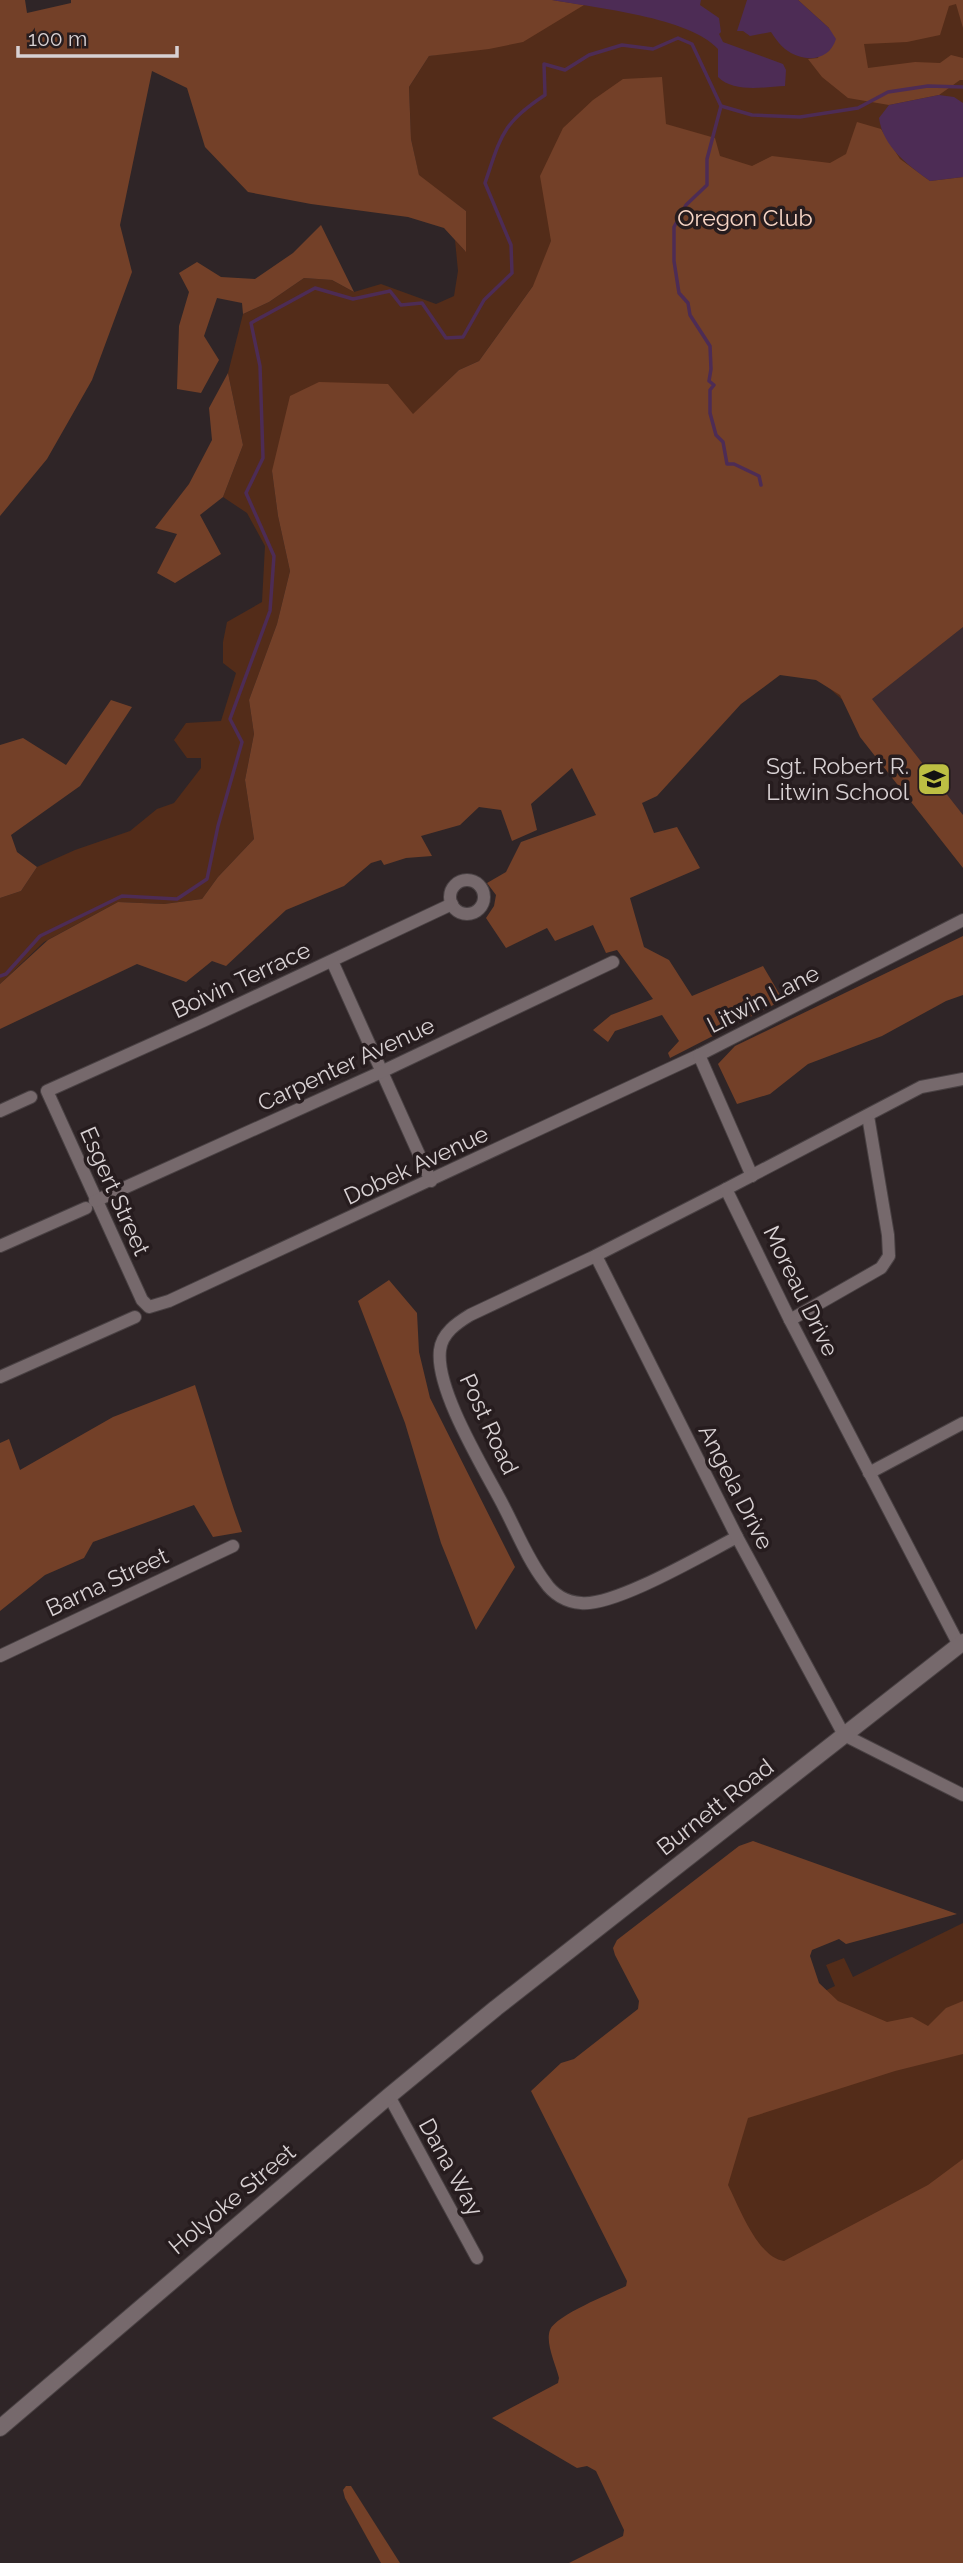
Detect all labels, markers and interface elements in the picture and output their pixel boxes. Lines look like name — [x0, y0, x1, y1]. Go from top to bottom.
scale bar — [18, 14, 177, 58]
text: 100 m — [28, 26, 87, 51]
park label: Oregon Club — [677, 204, 813, 231]
place label: Sgt. Robert R. Litwin School — [766, 752, 910, 805]
school or university icon: Sgt. Robert R. Litwin School — [915, 760, 953, 798]
street label: Boivin Terrace — [167, 936, 314, 1023]
street label: Litwin Lane — [702, 959, 823, 1038]
street label: Carpenter Avenue — [253, 1011, 438, 1116]
street label: Dobek Avenue — [339, 1119, 492, 1210]
street label: Esgert Street — [75, 1122, 156, 1260]
street label: Moreau Drive — [758, 1221, 845, 1360]
street label: Post Road — [454, 1369, 524, 1478]
street label: Angela Drive — [693, 1420, 779, 1554]
street label: Barna Street — [41, 1541, 172, 1622]
street label: Burnett Road — [651, 1753, 778, 1860]
street label: Dana Way — [414, 2113, 489, 2220]
street label: Holyoke Street — [163, 2138, 301, 2259]

